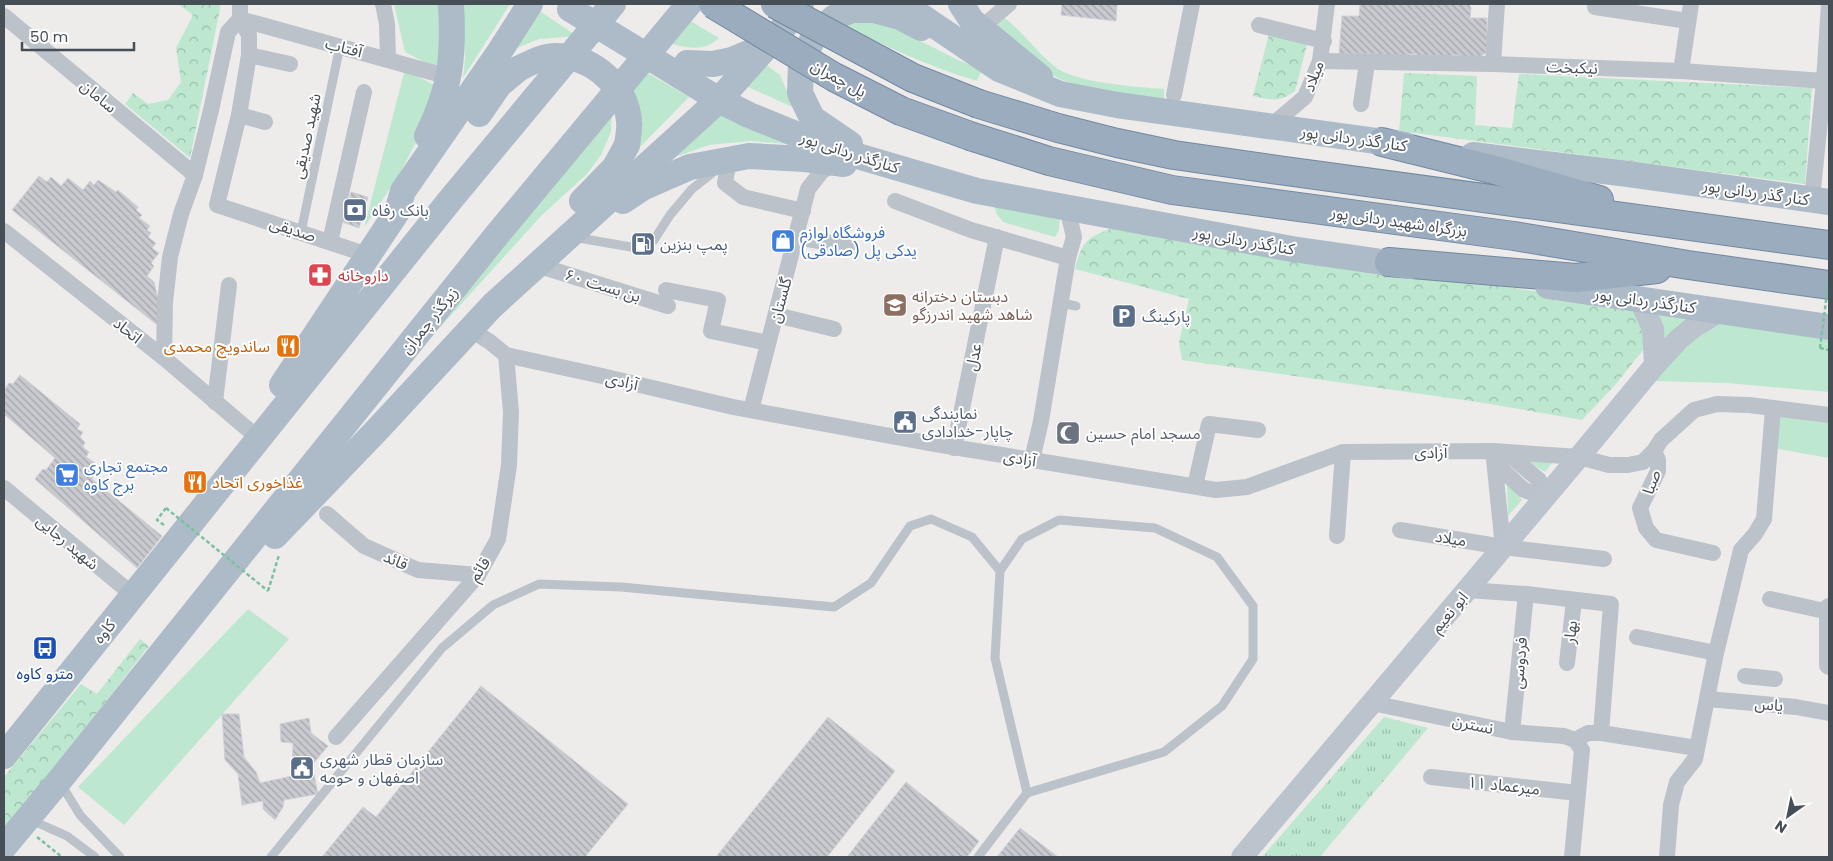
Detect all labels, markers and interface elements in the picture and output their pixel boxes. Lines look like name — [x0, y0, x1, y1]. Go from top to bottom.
scale bar — [22, 20, 135, 52]
text: 50 m — [30, 26, 68, 47]
street label: آفتاب — [323, 32, 366, 64]
street label: پل چمران — [807, 54, 871, 103]
street label: نیکبخت — [1546, 55, 1598, 80]
street label: میلاد — [1297, 57, 1330, 95]
street label: سامان — [75, 74, 122, 118]
street label: شهید صدیقی — [286, 91, 327, 181]
street label: کنار گذر ردانی پور — [1298, 119, 1409, 157]
street label: کنارگذر ردانی پور — [797, 125, 903, 179]
street label: کنار گذر ردانی پور — [1700, 173, 1811, 211]
bank icon: بانک رفاه — [342, 197, 368, 223]
place label: بانک رفاه — [372, 199, 429, 222]
street label: بزرگراه شهید ردانی پور — [1328, 200, 1469, 242]
street label: صدیقی — [267, 211, 319, 248]
street label: کنارگذر ردانی پور — [1190, 220, 1297, 261]
place label: فروشگاه لوازم یدکی پل (صادقی) — [800, 221, 917, 262]
shop icon: فروشگاه لوازم یدکی پل (صادقی) — [770, 228, 796, 254]
fuel station icon: پمپ بنزین — [630, 231, 656, 257]
place label: پمپ بنزین — [660, 233, 728, 256]
pharmacy icon: داروخانه — [307, 262, 333, 288]
street label: بن بست ۶۰ — [562, 263, 644, 308]
place label: داروخانه — [338, 264, 389, 287]
street label: گلستان — [763, 274, 798, 326]
street label: زیرگذر چمران — [395, 282, 464, 359]
street label: کنارگذر ردانی پور — [1592, 282, 1698, 319]
place label: دبستان دخترانه شاهد شهید اندرزگو — [912, 285, 1032, 326]
school or university icon: دبستان دخترانه شاهد شهید اندرزگو — [882, 292, 908, 318]
parking icon: پارکینگ — [1111, 303, 1137, 329]
place label: پارکینگ — [1142, 305, 1190, 328]
street label: اتحاد — [108, 312, 147, 349]
restaurant icon: ساندویچ محمدی — [275, 333, 301, 359]
place label: ساندویچ محمدی — [164, 335, 270, 359]
street label: عدل — [959, 341, 988, 373]
street label: آزادی — [603, 367, 642, 397]
place label: نمایندگی چاپار-خدادادی — [922, 402, 1013, 443]
public building icon: نمایندگی چاپار-خدادادی — [892, 409, 918, 435]
mosque icon: مسجد امام حسین — [1055, 420, 1081, 446]
place label: مسجد امام حسین — [1086, 422, 1201, 446]
street label: آزادی — [1415, 441, 1449, 464]
street label: آزادی — [1002, 445, 1039, 473]
place label: مجتمع تجاری برج کاوه — [84, 455, 168, 497]
supermarket icon: مجتمع تجاری برج کاوه — [54, 462, 80, 488]
street label: صبا — [1636, 467, 1666, 498]
restaurant icon: غذاخوری اتحاد — [182, 469, 208, 495]
place label: غذاخوری اتحاد — [212, 471, 303, 494]
street label: شهید رجایی — [31, 509, 104, 575]
street label: میلاد — [1434, 525, 1468, 552]
street label: قائد — [380, 545, 412, 576]
street label: قائم — [463, 552, 497, 587]
street label: ابو نعیم — [1425, 587, 1474, 639]
street label: کاوه — [88, 614, 121, 648]
street label: بهار — [1558, 619, 1583, 646]
bus stop icon: مترو کاوه — [32, 635, 58, 661]
street label: فردوسی — [1506, 636, 1533, 690]
place label: مترو کاوه — [16, 662, 74, 685]
street label: یاس — [1754, 692, 1784, 717]
street label: نسترن — [1450, 709, 1495, 740]
place label: سازمان قطار شهری اصفهان و حومه — [320, 748, 443, 789]
public building icon: سازمان قطار شهری اصفهان و حومه — [289, 755, 315, 781]
street label: میرعماد ۱۱ — [1467, 770, 1541, 801]
north arrow — [1763, 791, 1813, 841]
text: N — [1771, 816, 1791, 838]

